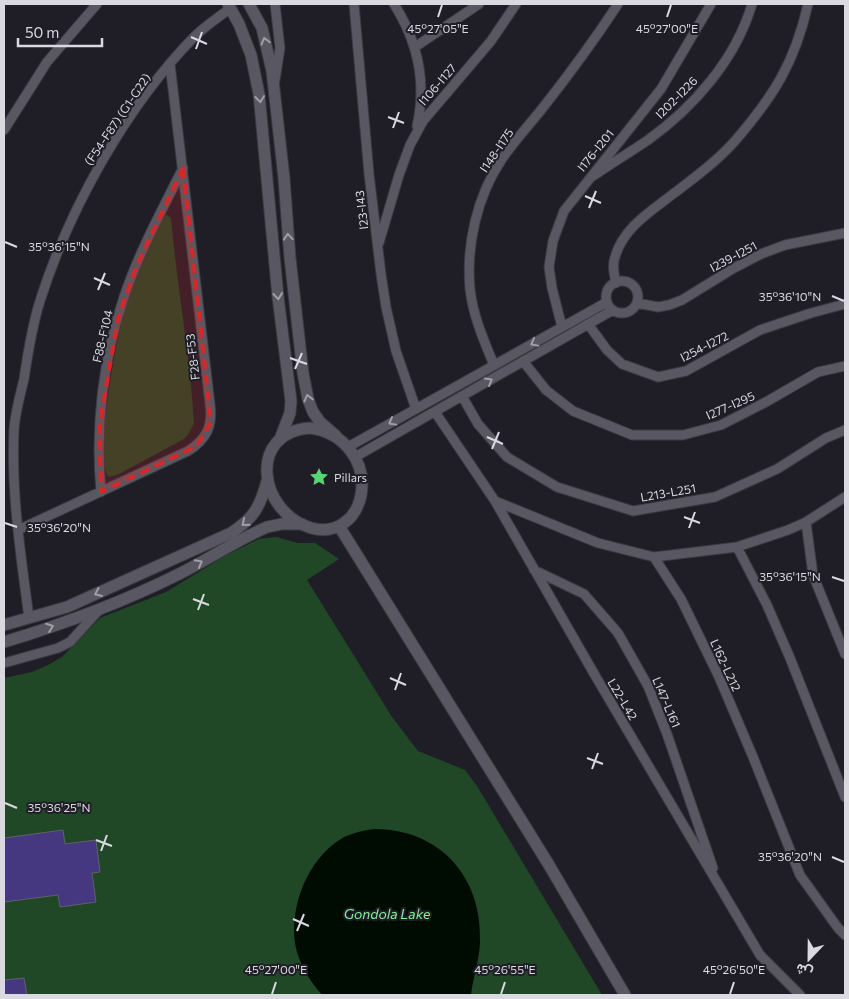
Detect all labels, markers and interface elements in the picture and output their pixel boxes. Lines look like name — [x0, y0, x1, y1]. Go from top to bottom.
scale bar — [18, 15, 101, 47]
text: 45°27'05"E — [407, 21, 469, 35]
text: 45°27'00"E — [636, 21, 698, 35]
text: 50 m — [25, 23, 59, 41]
one-way arrow — [261, 38, 271, 46]
street label: I106-I127 — [415, 60, 459, 108]
street label: (F54-F87) (G1-G22) — [81, 70, 153, 168]
street label: I202-I226 — [652, 73, 700, 121]
one-way arrow — [254, 95, 264, 103]
street label: I148-I175 — [476, 125, 516, 175]
street label: I176-I201 — [574, 126, 616, 174]
street label: I23-I43 — [352, 189, 370, 230]
one-way arrow — [283, 233, 294, 241]
street label: I239-I251 — [707, 238, 759, 274]
text: 35°36'15"N — [28, 239, 90, 253]
text: 35°36'10"N — [759, 289, 821, 303]
one-way arrow — [272, 292, 283, 300]
street label: F88-F104 — [89, 308, 115, 364]
street label: I254-I272 — [678, 328, 731, 364]
street label: F28-F53 — [182, 333, 202, 381]
one-way arrow — [530, 337, 539, 347]
one-way arrow — [484, 377, 493, 387]
street label: I277-I295 — [703, 388, 757, 422]
one-way arrow — [303, 394, 314, 403]
one-way arrow — [389, 416, 398, 426]
place icon: Pillars — [308, 466, 330, 488]
place label: Pillars — [334, 470, 367, 484]
street label: L213-L251 — [639, 480, 697, 504]
one-way arrow — [242, 517, 251, 525]
text: 35°36'20"N — [27, 520, 91, 534]
one-way arrow — [194, 559, 203, 569]
text: 35°36'15"N — [759, 569, 821, 583]
one-way arrow — [94, 586, 103, 597]
one-way arrow — [45, 623, 54, 633]
street label: L162-L212 — [708, 637, 744, 694]
street label: L147-L161 — [650, 674, 684, 730]
street label: L22-L42 — [605, 676, 641, 723]
text: 35°36'25"N — [27, 800, 91, 814]
text: 35°36'20"N — [758, 849, 822, 863]
water label: Gondola Lake — [344, 905, 431, 922]
north arrow — [784, 934, 834, 984]
text: ش — [793, 959, 815, 983]
text: 45°27'00"E — [245, 962, 307, 976]
text: 45°26'55"E — [474, 962, 536, 976]
text: 45°26'50"E — [703, 962, 765, 976]

